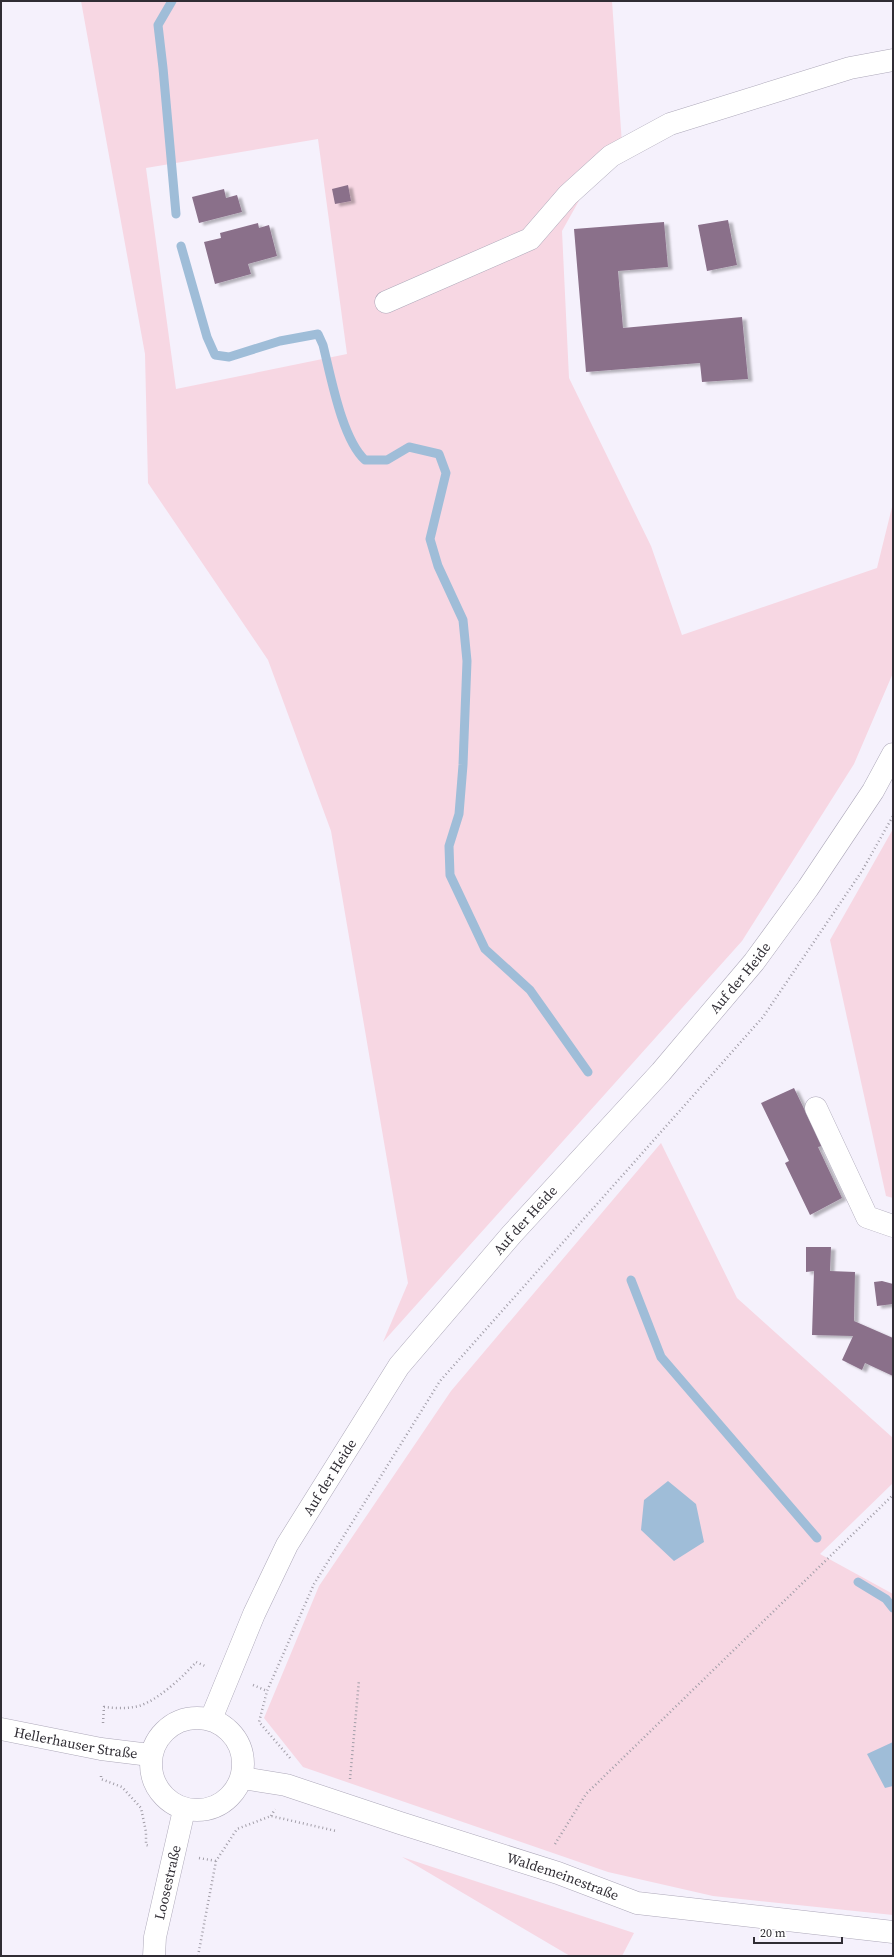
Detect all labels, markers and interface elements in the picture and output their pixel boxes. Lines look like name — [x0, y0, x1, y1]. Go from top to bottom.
street label: Auf der Heide — [705, 938, 775, 1018]
street label: Auf der Heide — [489, 1181, 562, 1259]
street label: Auf der Heide — [298, 1435, 361, 1519]
street label: Hellerhauser Straße — [12, 1722, 139, 1763]
street label: Loosestraße — [149, 1843, 186, 1922]
street label: Waldemeinestraße — [504, 1847, 622, 1905]
scale bar — [754, 1919, 842, 1945]
text: 20 m — [760, 1925, 786, 1941]

